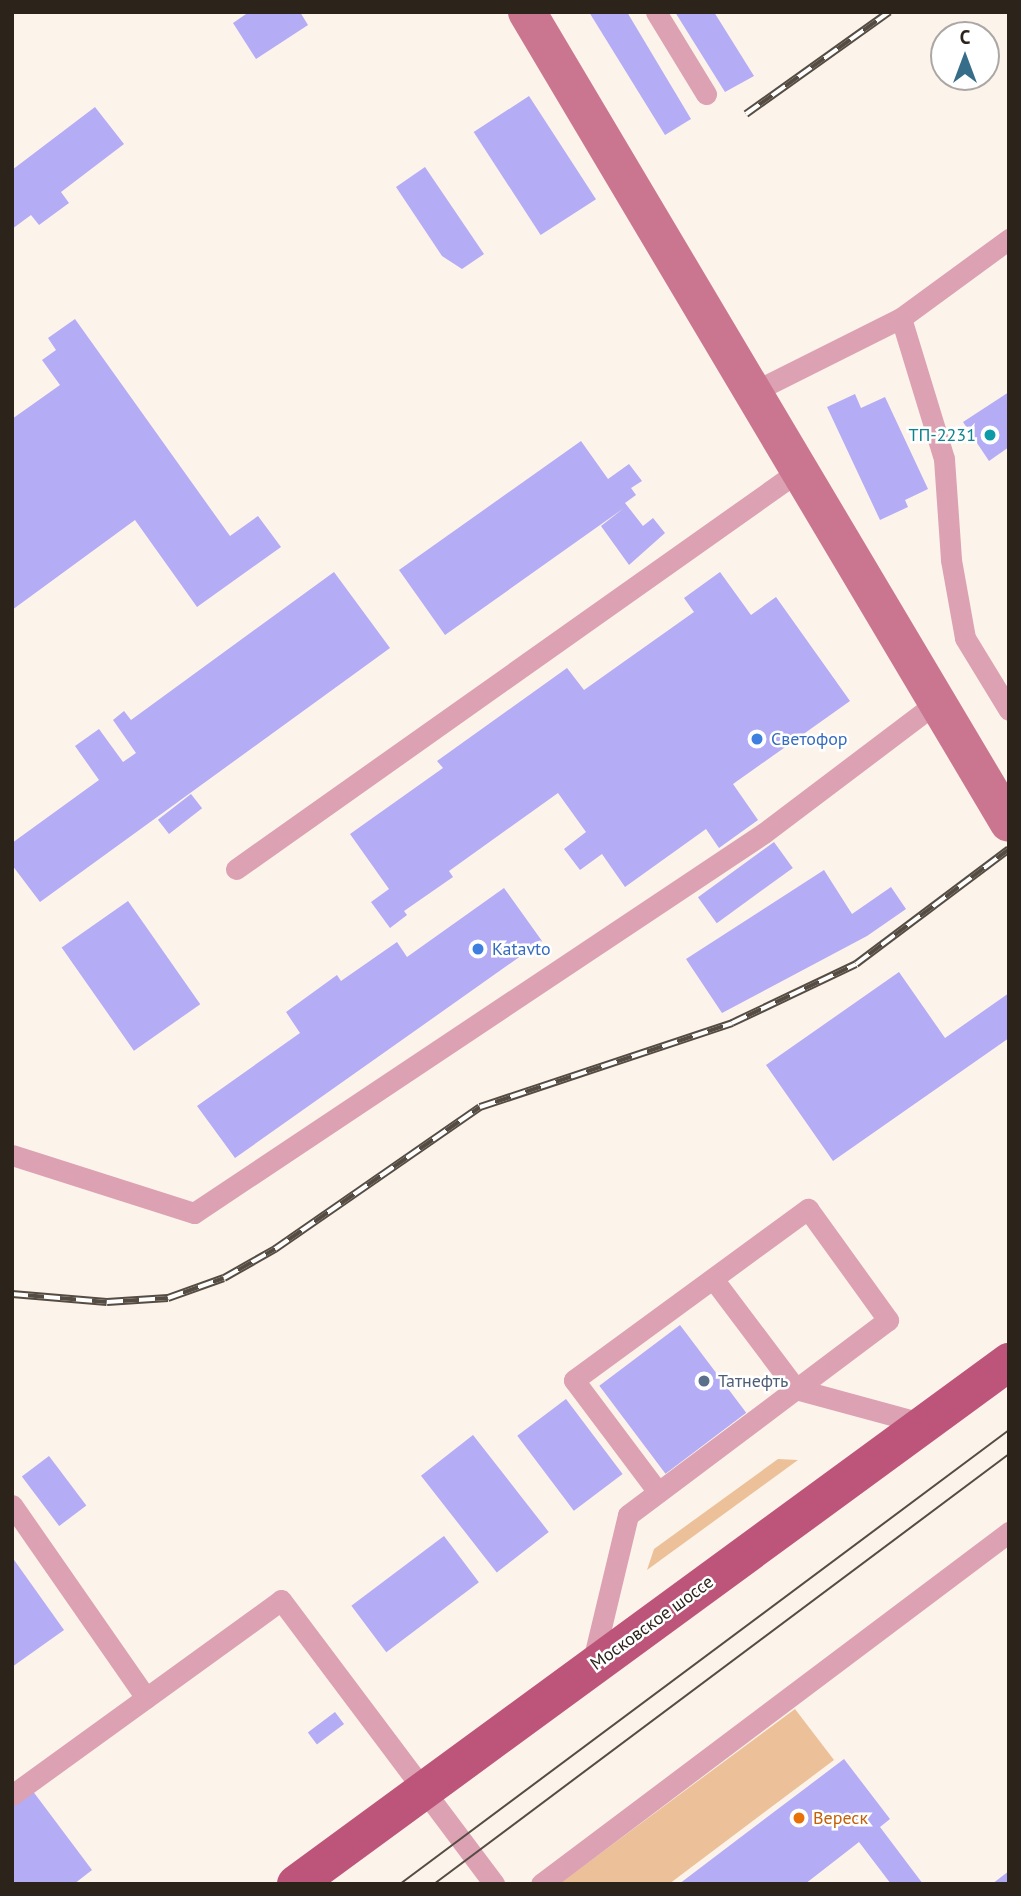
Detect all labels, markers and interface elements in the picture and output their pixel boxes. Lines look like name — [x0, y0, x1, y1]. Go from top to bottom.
north arrow — [930, 21, 1000, 91]
text: С — [960, 25, 970, 49]
place label: ТП-2231 — [908, 424, 976, 446]
marker: ТП-2231 — [982, 427, 998, 443]
place label: Светофор — [771, 728, 848, 750]
marker: Светофор — [749, 731, 765, 747]
place label: Katavto — [492, 938, 551, 960]
marker: Katavto — [470, 941, 486, 957]
place label: Татнефть — [718, 1370, 788, 1392]
marker: Татнефть — [696, 1373, 712, 1389]
street label: Московское шоссе — [586, 1571, 718, 1675]
place label: Вереск — [813, 1807, 868, 1829]
marker: Вереск — [791, 1810, 807, 1826]

